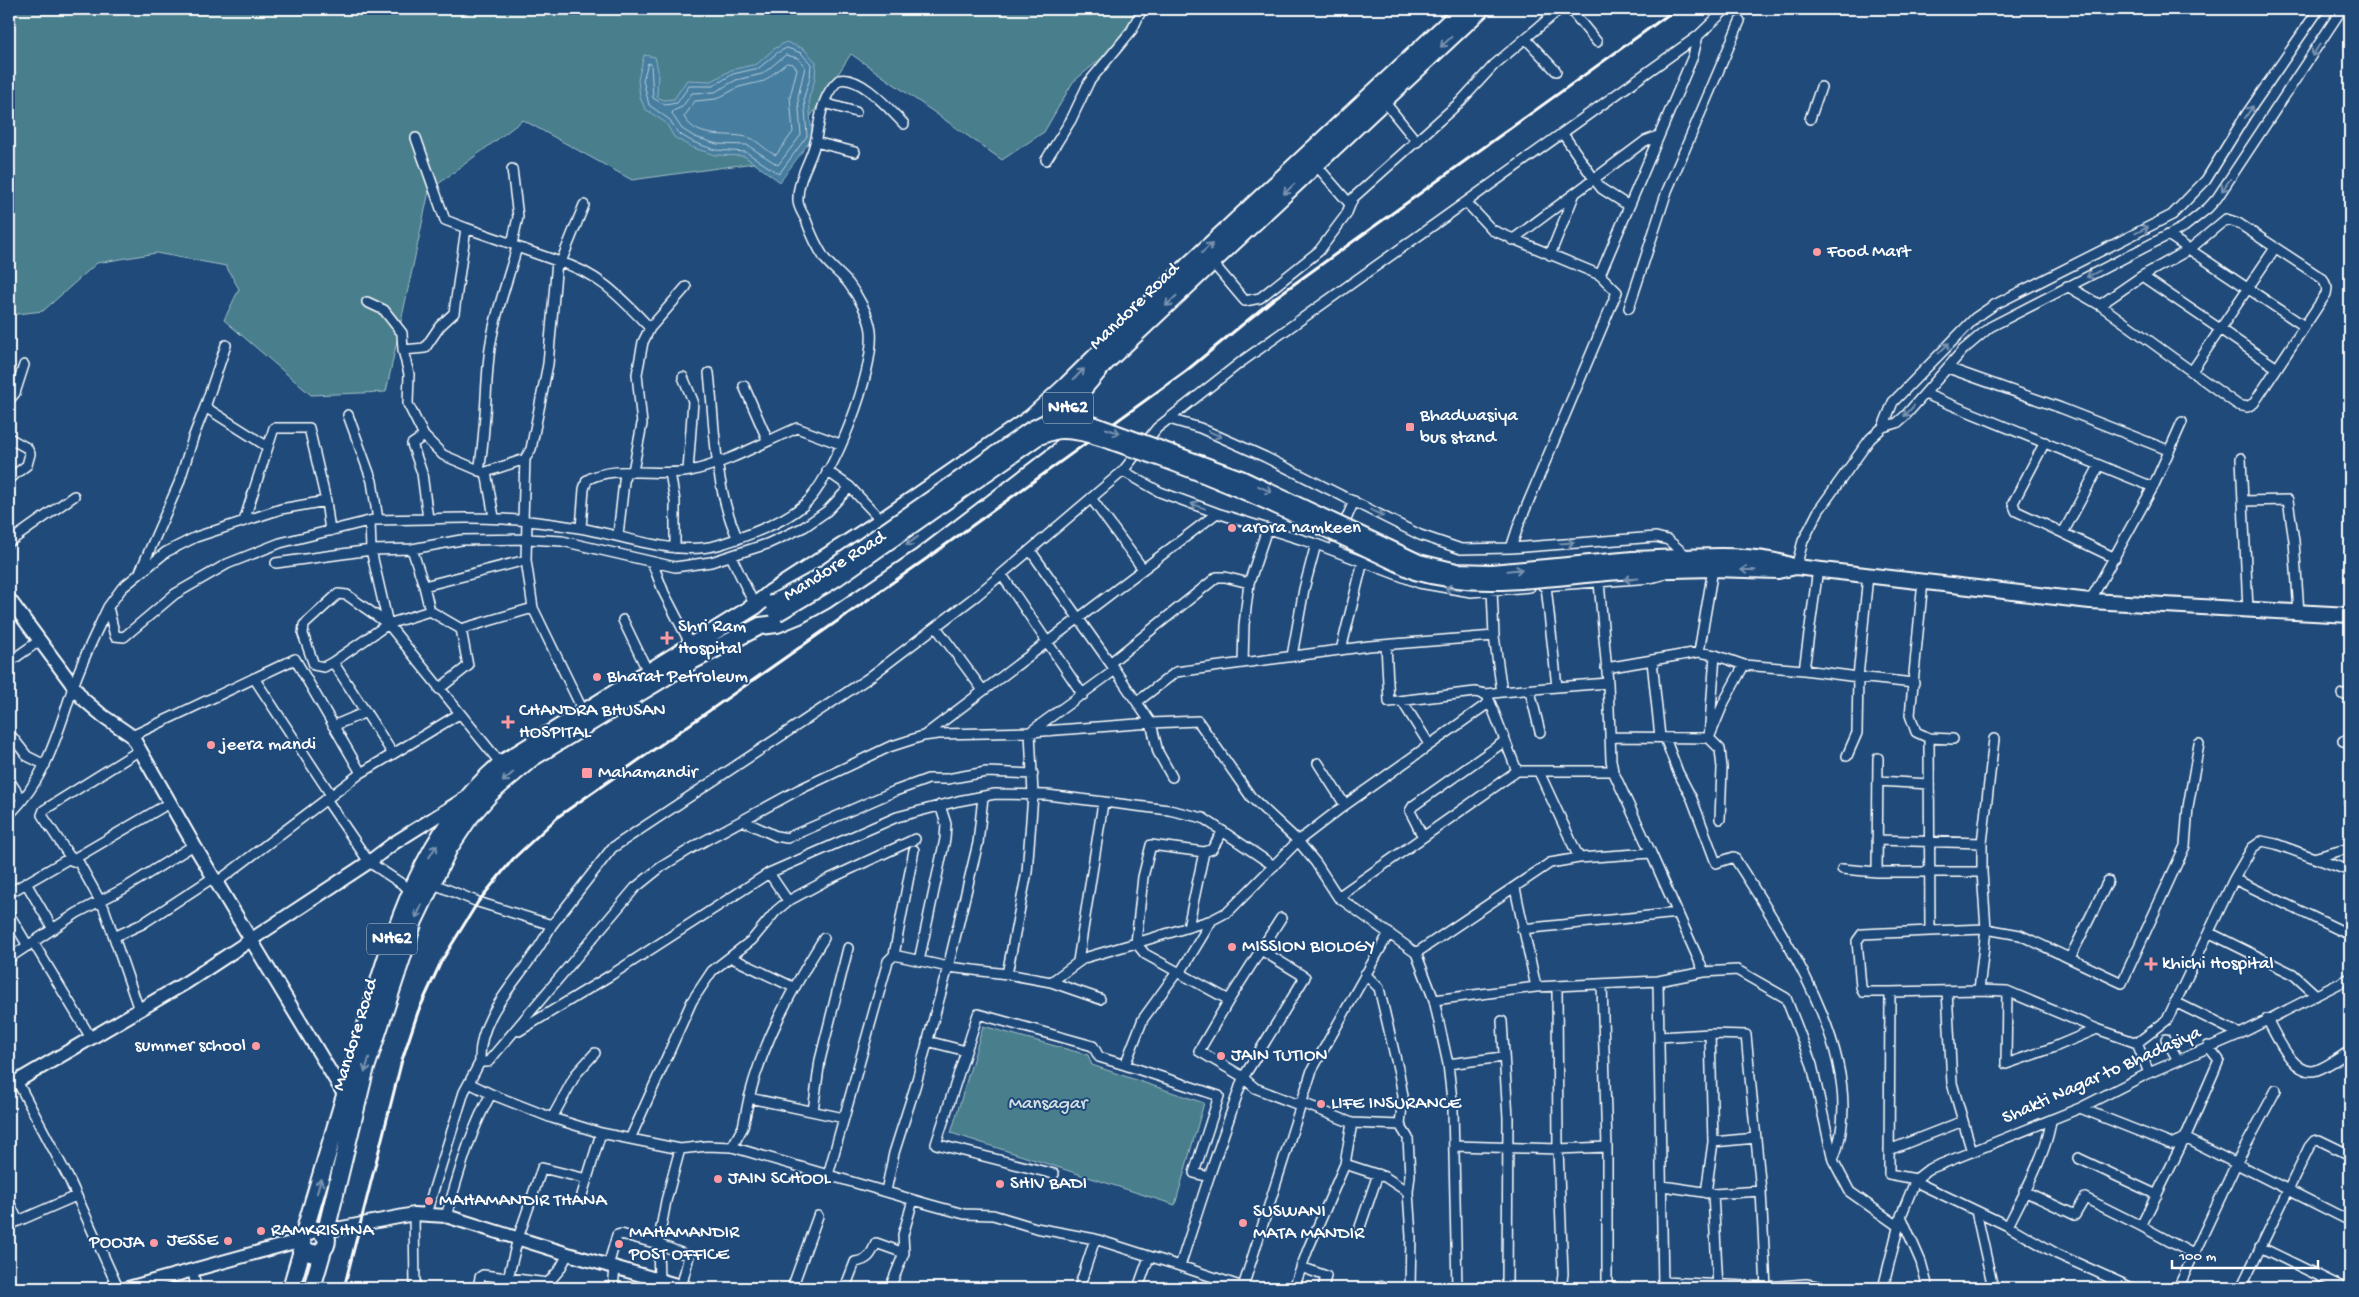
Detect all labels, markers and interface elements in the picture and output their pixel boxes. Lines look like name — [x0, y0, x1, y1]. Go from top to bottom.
one-way arrow — [1439, 36, 1452, 48]
one-way arrow — [2311, 42, 2321, 56]
one-way arrow — [2244, 105, 2254, 119]
one-way arrow — [2221, 178, 2231, 192]
one-way arrow — [1283, 183, 1296, 195]
one-way arrow — [2135, 225, 2150, 235]
place label: Food Mart — [1826, 241, 1913, 264]
one-way arrow — [1201, 242, 1214, 254]
marker: Food Mart — [1811, 246, 1823, 258]
street label: Mandore Road — [1085, 257, 1186, 356]
one-way arrow — [2085, 269, 2100, 279]
one-way arrow — [1164, 295, 1177, 307]
one-way arrow — [1938, 342, 1950, 355]
one-way arrow — [1073, 368, 1085, 380]
road number: NH62 — [1043, 392, 1093, 423]
place label: Bhadwasiya bus stand — [1419, 405, 1519, 450]
one-way arrow — [1903, 405, 1915, 418]
marker: Bhadwasiya bus stand — [1404, 421, 1416, 433]
one-way arrow — [1105, 427, 1121, 436]
one-way arrow — [1207, 430, 1222, 440]
one-way arrow — [1257, 485, 1272, 494]
one-way arrow — [1191, 501, 1206, 510]
one-way arrow — [1369, 509, 1384, 518]
place label: arora namkeen — [1242, 517, 1361, 540]
marker: arora namkeen — [1226, 522, 1238, 534]
street label: Mandore Road — [780, 525, 892, 608]
one-way arrow — [906, 535, 919, 546]
one-way arrow — [1559, 539, 1575, 548]
one-way arrow — [1507, 565, 1523, 575]
one-way arrow — [1740, 565, 1756, 575]
one-way arrow — [1623, 575, 1639, 584]
one-way arrow — [1444, 584, 1460, 594]
place label: Shri Ram Hospital — [678, 616, 747, 661]
marker: Shri Ram Hospital — [660, 631, 674, 645]
place label: Bharat Petroleum — [606, 666, 749, 689]
marker: Bharat Petroleum — [591, 671, 603, 683]
place label: CHANDRA BHUSAN HOSPITAL — [519, 700, 666, 745]
marker: CHANDRA BHUSAN HOSPITAL — [501, 715, 515, 729]
place label: jeera mandi — [218, 734, 316, 757]
marker: jeera mandi — [205, 739, 217, 751]
place label: Mahamandir — [598, 762, 700, 785]
marker: Mahamandir — [580, 766, 594, 780]
one-way arrow — [502, 771, 515, 783]
one-way arrow — [428, 844, 438, 858]
one-way arrow — [414, 903, 423, 918]
road number: NH62 — [367, 924, 417, 954]
place label: MISSION BIOLOGY — [1242, 936, 1375, 959]
marker: MISSION BIOLOGY — [1226, 941, 1238, 953]
place label: khichi Hospital — [2162, 953, 2274, 976]
marker: khichi Hospital — [2144, 957, 2158, 971]
street label: Mandore Road — [328, 974, 385, 1094]
street label: Shakti Nagar to Bhadasiya — [1999, 1021, 2206, 1130]
place label: summer school — [135, 1035, 246, 1058]
marker: summer school — [250, 1040, 262, 1052]
place label: JAIN TUTION — [1231, 1045, 1328, 1068]
marker: JAIN TUTION — [1215, 1050, 1227, 1062]
one-way arrow — [361, 1056, 371, 1072]
park label: Mansagar — [1009, 1093, 1089, 1116]
place label: LIFE INSURANCE — [1331, 1093, 1462, 1116]
marker: LIFE INSURANCE — [1315, 1098, 1327, 1110]
place label: JAIN SCHOOL — [728, 1168, 832, 1191]
marker: JAIN SCHOOL — [712, 1173, 724, 1185]
place label: SHIV BADI — [1010, 1173, 1087, 1196]
one-way arrow — [314, 1178, 324, 1194]
marker: SHIV BADI — [994, 1178, 1006, 1190]
place label: MAHAMANDIR THANA — [439, 1190, 608, 1213]
marker: MAHAMANDIR THANA — [423, 1195, 435, 1207]
place label: SUSWANI MATA MANDIR — [1253, 1201, 1365, 1246]
marker: SUSWANI MATA MANDIR — [1237, 1217, 1249, 1229]
place label: RAMKRISHNA — [271, 1220, 375, 1243]
place label: MAHAMANDIR POST OFFICE — [628, 1222, 740, 1267]
marker: RAMKRISHNA — [255, 1225, 267, 1237]
place label: JESSE — [167, 1230, 219, 1253]
place label: POOJA — [88, 1232, 146, 1255]
marker: JESSE — [222, 1235, 234, 1247]
marker: POOJA — [148, 1237, 160, 1249]
scale bar — [2172, 1237, 2318, 1269]
marker: MAHAMANDIR POST OFFICE — [613, 1238, 625, 1250]
text: 100 m — [2178, 1248, 2217, 1266]

